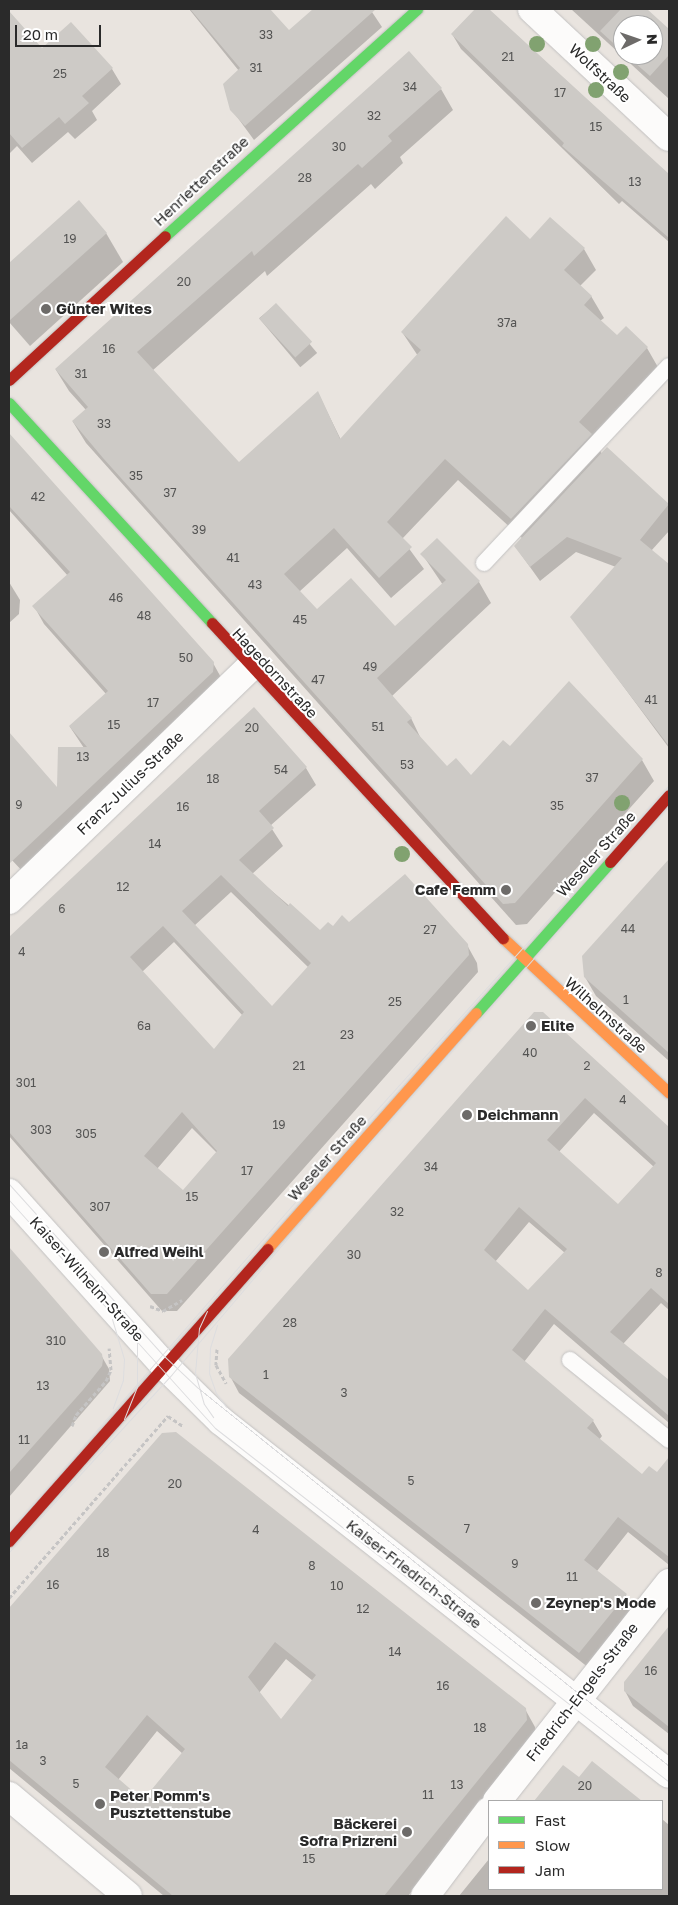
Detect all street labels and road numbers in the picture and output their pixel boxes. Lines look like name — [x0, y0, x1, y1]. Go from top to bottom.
street label: Wolfstraße — [565, 40, 635, 106]
street label: Henriettenstraße — [150, 132, 252, 230]
street label: Hagedornstraße — [229, 624, 321, 722]
street label: Franz-Julius-Straße — [73, 727, 187, 839]
street label: Weseler Straße — [553, 807, 639, 901]
street label: Wilhelmstraße — [561, 973, 651, 1057]
street label: Weseler Straße — [284, 1111, 370, 1205]
street label: Kaiser-Wilhelm-Straße — [26, 1213, 148, 1345]
street label: Kaiser-Friedrich-Straße — [343, 1516, 485, 1632]
street label: Friedrich-Engels-Straße — [522, 1619, 642, 1765]

